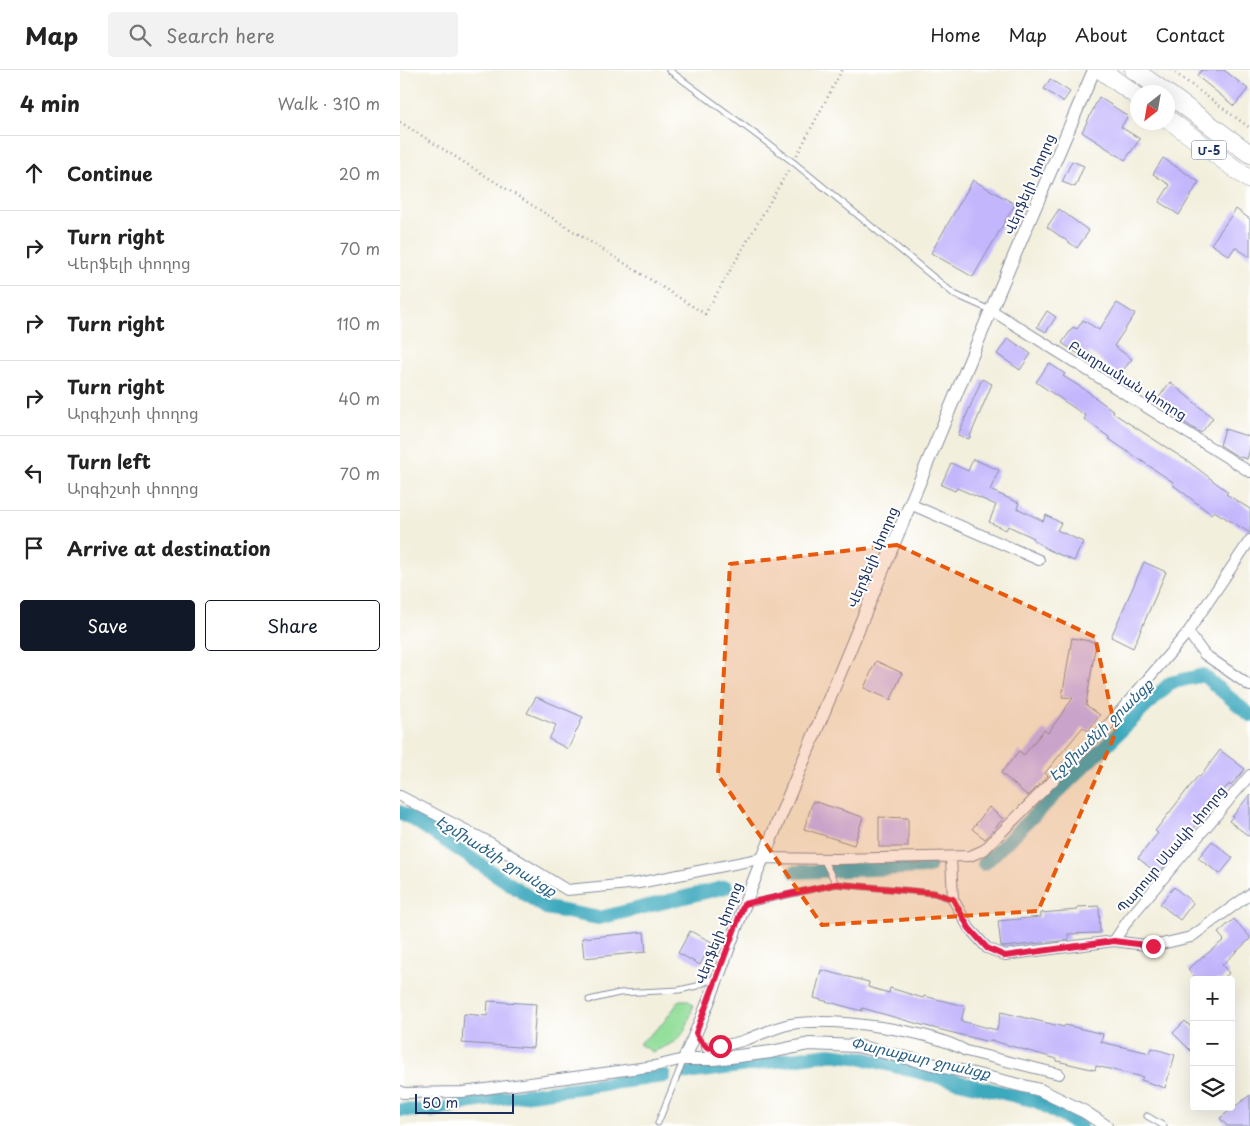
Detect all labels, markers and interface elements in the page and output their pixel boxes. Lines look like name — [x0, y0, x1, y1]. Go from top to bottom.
search box — [108, 12, 458, 57]
text: Map — [25, 17, 78, 53]
icon: search — [126, 21, 154, 49]
text: Search here — [166, 21, 275, 49]
text: Home — [930, 21, 980, 48]
text: Map — [1008, 21, 1047, 48]
text: About — [1075, 21, 1127, 48]
text: Contact — [1155, 21, 1225, 48]
north arrow — [1130, 85, 1175, 130]
text: 4 min — [20, 87, 80, 119]
text: Walk · 310 m — [278, 91, 380, 115]
street label: Վերֆելի փողոց — [998, 130, 1060, 238]
road number: Մ-5 — [1192, 140, 1226, 160]
icon: ahead — [20, 159, 48, 187]
text: Continue — [67, 159, 153, 187]
text: 20 m — [339, 161, 380, 185]
text: Turn right — [67, 222, 165, 250]
icon: right — [20, 234, 48, 262]
text: 70 m — [340, 236, 380, 260]
text: Վերֆելի փողոց — [67, 250, 191, 274]
icon: right — [20, 309, 48, 337]
text: Turn right — [67, 309, 165, 337]
text: 110 m — [337, 311, 380, 335]
street label: Բաղրամյան փողոց — [1065, 335, 1191, 425]
text: Turn right — [67, 372, 165, 400]
icon: right — [20, 384, 48, 412]
text: 40 m — [338, 386, 380, 410]
text: Արգիշտի փողոց — [67, 400, 199, 424]
text: Turn left — [67, 447, 151, 475]
icon: left — [20, 459, 48, 487]
text: 70 m — [340, 461, 380, 485]
text: Արգիշտի փողոց — [67, 475, 199, 499]
street label: Վերֆելի փողոց — [841, 503, 903, 611]
icon: arrive — [20, 534, 48, 562]
text: Arrive at destination — [67, 534, 271, 562]
button: Save — [20, 600, 195, 651]
button: Share — [205, 600, 380, 651]
water label: Էջմիածնի ջրանցք — [1042, 672, 1158, 785]
street label: Պարույր Սևակի փողոց — [1111, 781, 1231, 917]
water label: Էջմիածնի ջրանցք — [432, 809, 563, 902]
street label: Վերֆելի փողոց — [689, 879, 747, 987]
route end — [1142, 935, 1165, 958]
map controls — [1190, 976, 1235, 1111]
button: + — [1190, 976, 1235, 1021]
button: − — [1190, 1021, 1235, 1066]
water label: Փարաքար ջրանցք — [849, 1030, 994, 1084]
route start — [709, 1035, 732, 1058]
button: layers — [1190, 1066, 1235, 1111]
scale bar — [415, 1091, 514, 1114]
text: 50 m — [422, 1092, 458, 1113]

